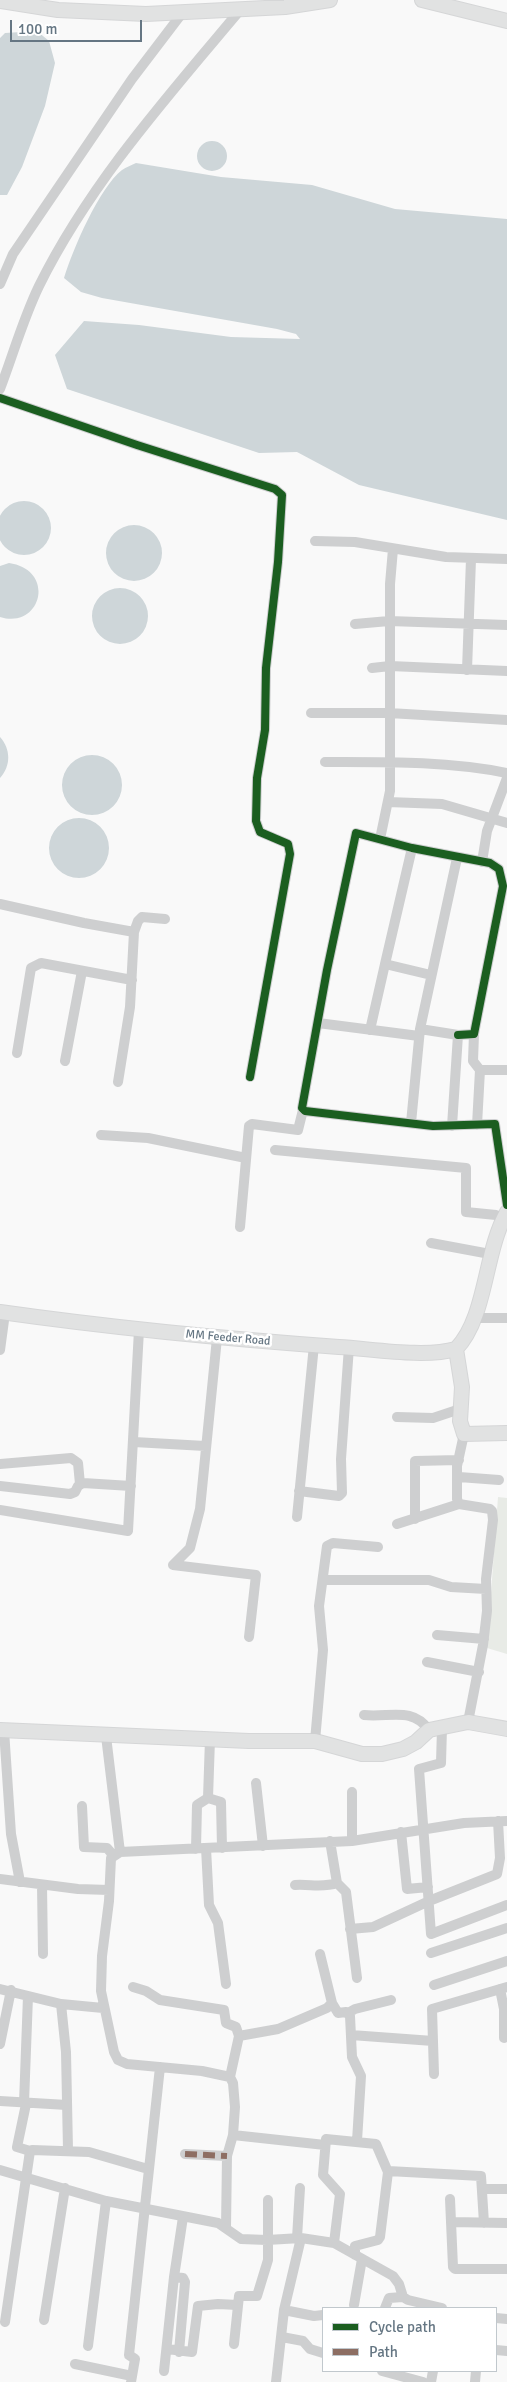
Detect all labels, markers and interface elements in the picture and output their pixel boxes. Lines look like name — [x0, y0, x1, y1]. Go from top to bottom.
scale bar — [12, 10, 145, 42]
text: 100 m — [18, 20, 58, 38]
street label: MM Feeder Road — [185, 1327, 271, 1349]
legend — [322, 2307, 497, 2372]
text: Cycle path — [369, 2318, 436, 2336]
text: Path — [369, 2343, 398, 2361]

